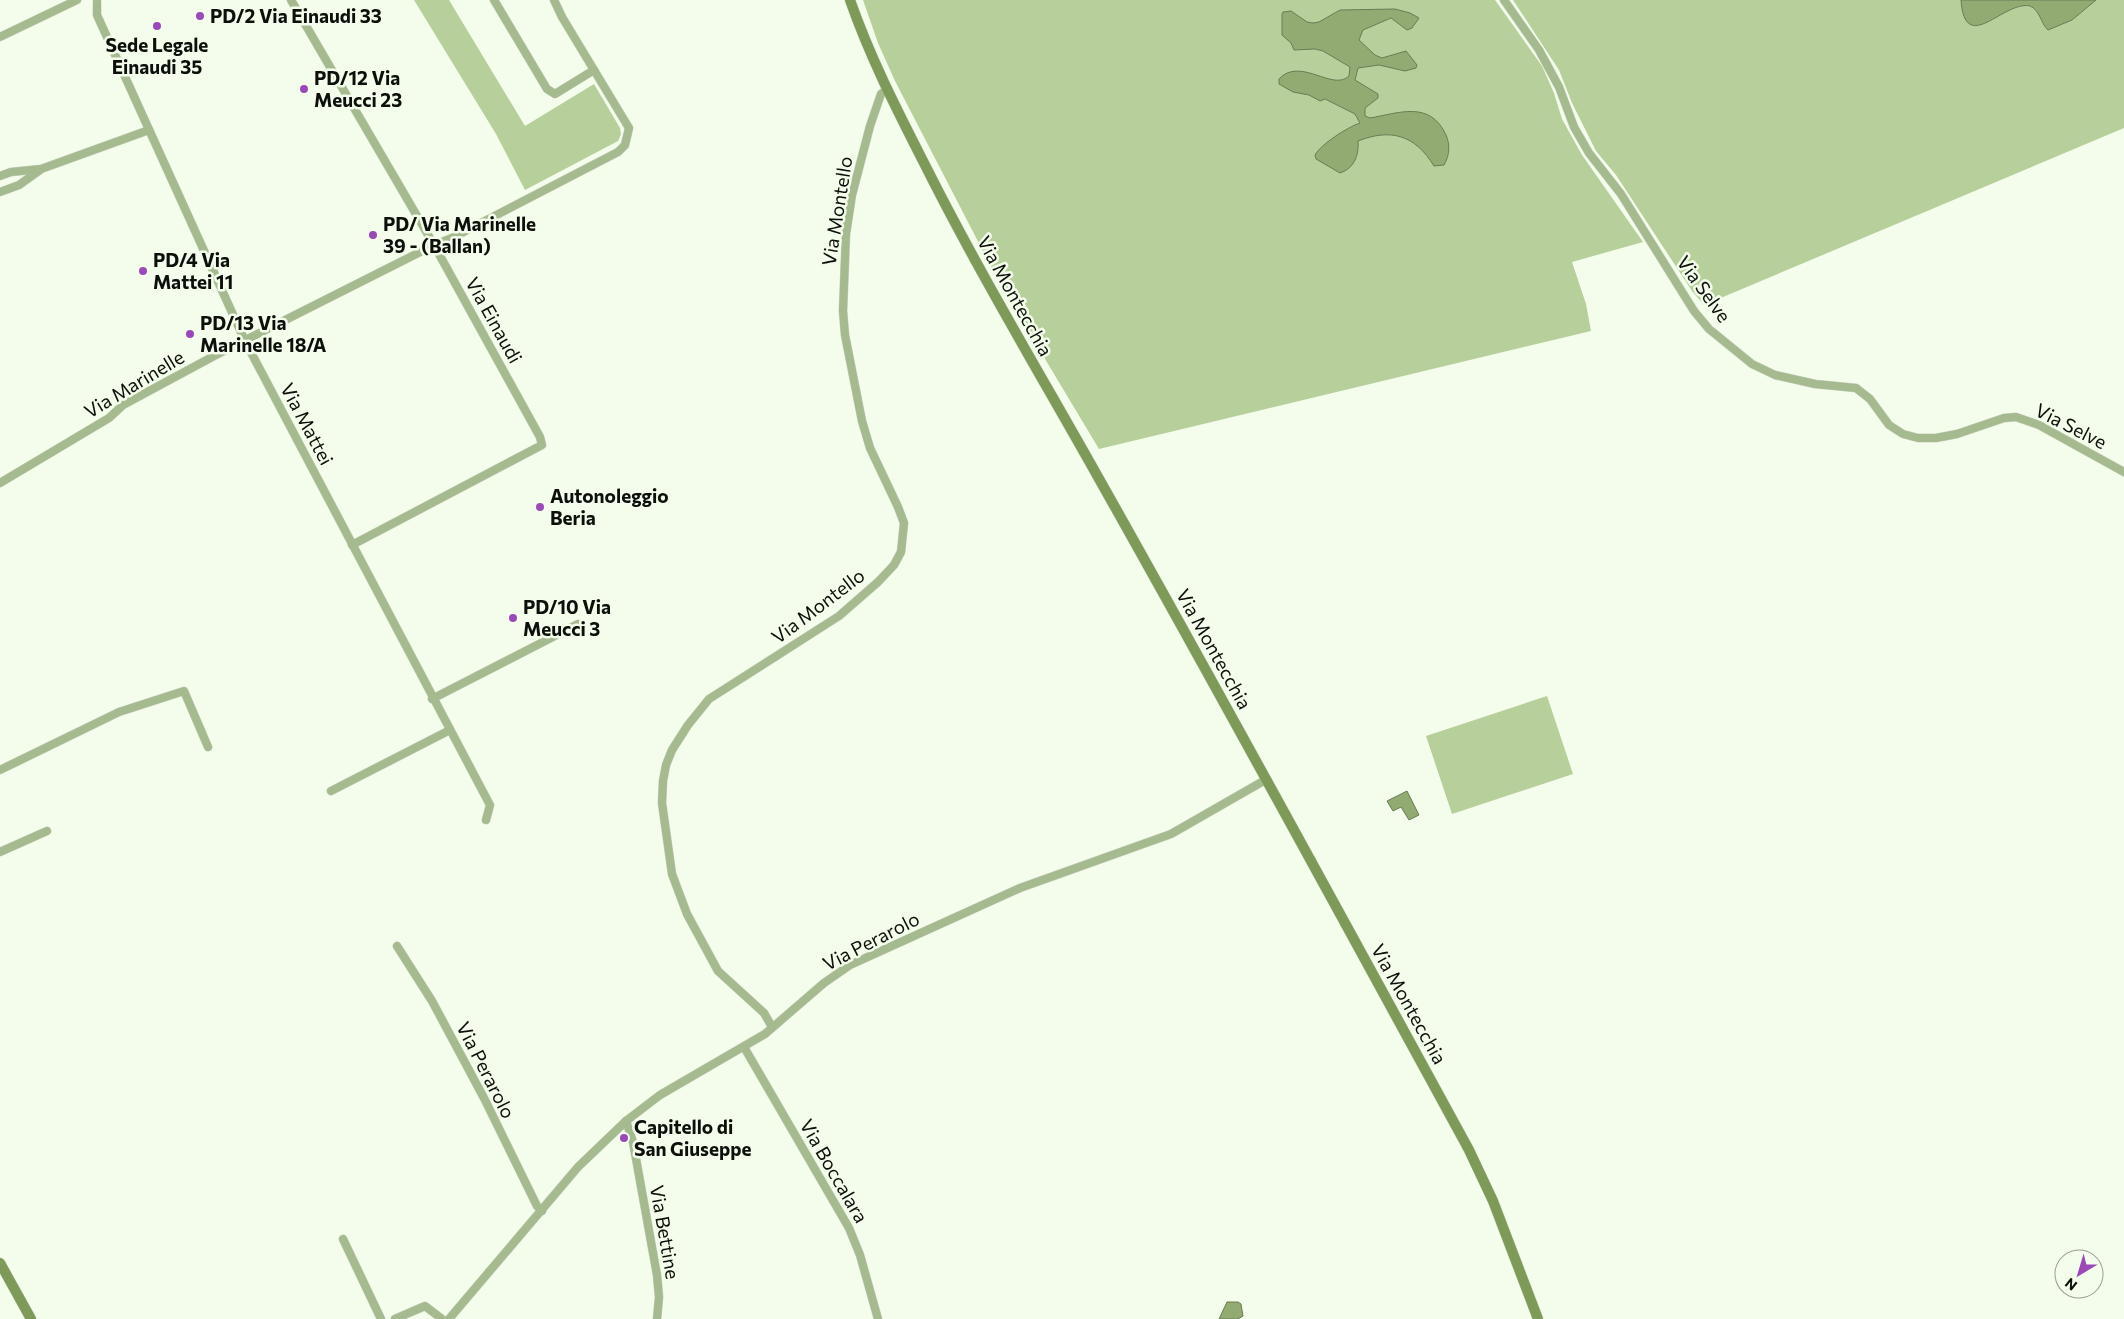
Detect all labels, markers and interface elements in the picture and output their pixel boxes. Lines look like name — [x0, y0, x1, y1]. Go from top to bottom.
place label: PD/2 Via Einaudi 33 — [210, 4, 382, 27]
marker: PD/2 Via Einaudi 33 — [194, 10, 206, 22]
marker: Sede Legale Einaudi 35 — [151, 20, 163, 32]
place label: Sede Legale Einaudi 35 — [106, 33, 208, 78]
place label: PD/12 Via Meucci 23 — [314, 66, 402, 111]
marker: PD/12 Via Meucci 23 — [298, 83, 310, 95]
street label: Via Montello — [816, 155, 857, 267]
place label: PD/ Via Marinelle 39 - (Ballan) — [383, 212, 536, 257]
marker: PD/ Via Marinelle 39 - (Ballan) — [367, 229, 379, 241]
street label: Via Montecchia — [973, 232, 1058, 360]
place label: PD/4 Via Mattei 11 — [153, 248, 233, 293]
street label: Via Selve — [1672, 251, 1736, 327]
marker: PD/4 Via Mattei 11 — [137, 265, 149, 277]
street label: Via Einaudi — [461, 273, 528, 367]
place label: PD/13 Via Marinelle 18/A — [200, 311, 327, 356]
marker: PD/13 Via Marinelle 18/A — [184, 328, 196, 340]
street label: Via Marinelle — [80, 345, 188, 422]
street label: Via Mattei — [276, 379, 339, 469]
street label: Via Selve — [2032, 398, 2111, 453]
place label: Autonoleggio Beria — [550, 484, 669, 529]
marker: Autonoleggio Beria — [534, 501, 546, 513]
street label: Via Montello — [767, 563, 869, 648]
street label: Via Montecchia — [1172, 585, 1257, 713]
place label: PD/10 Via Meucci 3 — [523, 595, 611, 640]
marker: PD/10 Via Meucci 3 — [507, 612, 519, 624]
street label: Via Perarolo — [819, 906, 923, 975]
street label: Via Montecchia — [1367, 940, 1452, 1068]
street label: Via Perarolo — [452, 1018, 521, 1122]
place label: Capitello di San Giuseppe — [634, 1115, 751, 1160]
street label: Via Boccalara — [795, 1115, 873, 1227]
marker: Capitello di San Giuseppe — [618, 1132, 630, 1144]
street label: Via Bettine — [646, 1183, 685, 1281]
north arrow — [2054, 1249, 2104, 1299]
text: N — [2061, 1275, 2080, 1295]

